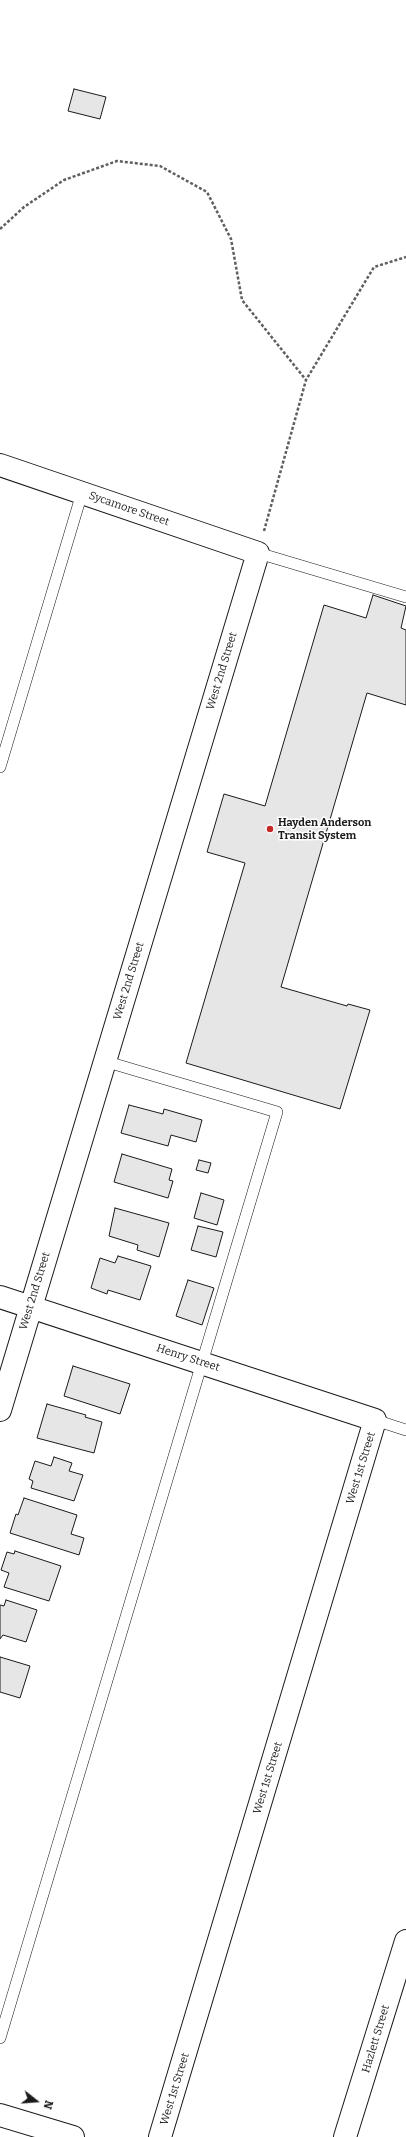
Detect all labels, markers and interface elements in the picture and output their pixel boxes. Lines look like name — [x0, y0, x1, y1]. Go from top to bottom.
street label: Sycamore Street — [87, 489, 171, 529]
street label: West 2nd Street — [204, 631, 240, 711]
place label: Hayden Anderson Transit System — [278, 816, 371, 842]
marker: Hayden Anderson Transit System — [265, 824, 275, 834]
street label: West 2nd Street — [111, 941, 147, 1021]
street label: West 2nd Street — [17, 1251, 53, 1331]
street label: Henry Street — [155, 1342, 221, 1374]
street label: West 1st Street — [344, 1430, 378, 1506]
street label: West 1st Street — [251, 1740, 285, 1816]
street label: Hazlett Street — [359, 2003, 393, 2075]
street label: West 1st Street — [158, 2051, 192, 2127]
north arrow — [16, 2081, 56, 2121]
text: N — [40, 2099, 55, 2111]

